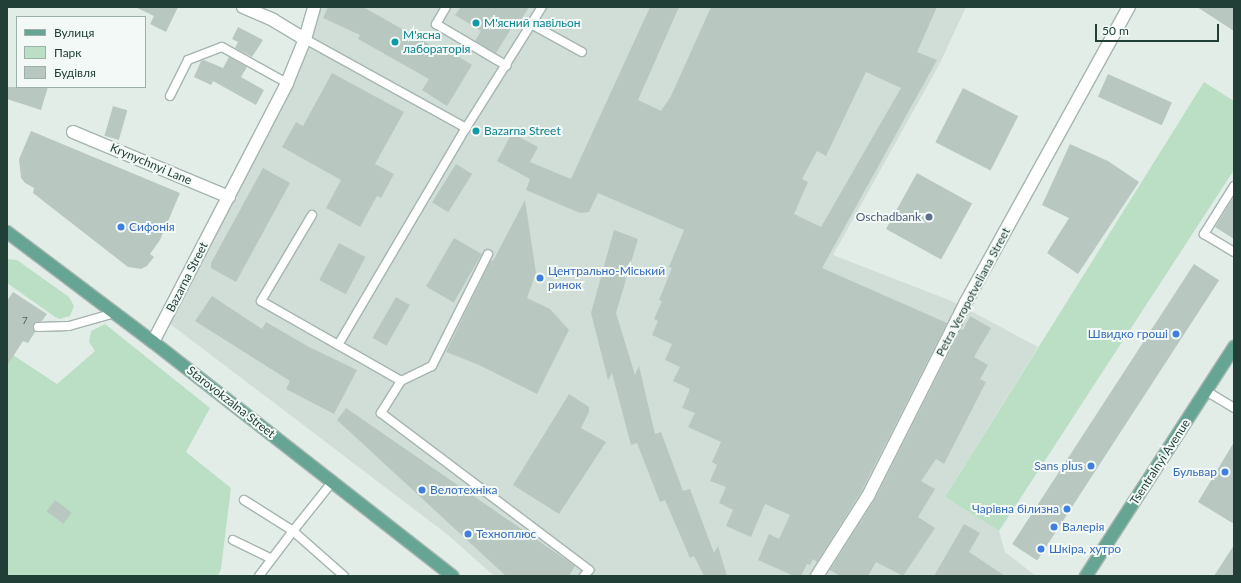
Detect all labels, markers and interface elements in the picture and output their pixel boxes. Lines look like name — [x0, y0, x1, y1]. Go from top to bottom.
legend — [16, 16, 146, 88]
place label: М'ясний павільон — [484, 16, 581, 30]
scale bar — [1097, 16, 1221, 42]
marker: М'ясний павільон — [471, 18, 481, 28]
text: 50 m — [1102, 23, 1129, 38]
text: Вулиця — [54, 25, 94, 40]
place label: М'ясна лабораторія — [403, 28, 470, 56]
marker: М'ясна лабораторія — [390, 37, 400, 47]
text: Парк — [54, 45, 82, 60]
text: Будівля — [54, 65, 96, 80]
place label: Bazarna Street — [484, 124, 561, 138]
marker: Bazarna Street — [471, 126, 481, 136]
street label: Krynychnyi Lane — [108, 140, 194, 188]
place label: Oschadbank — [856, 210, 921, 224]
marker: Oschadbank — [924, 212, 934, 222]
place label: Сифонія — [129, 220, 175, 234]
marker: Сифонія — [116, 222, 126, 232]
street label: Petra Veropotveliana Street — [933, 225, 1013, 359]
street label: Bazarna Street — [163, 240, 211, 314]
place label: Центрально-Міський ринок — [548, 264, 665, 292]
marker: Центрально-Міський ринок — [535, 273, 545, 283]
house number: 7 — [22, 315, 28, 327]
place label: Швидко гроші — [1088, 327, 1168, 341]
marker: Швидко гроші — [1171, 329, 1181, 339]
street label: Starovokzalna Street — [184, 363, 278, 441]
street label: Tsentralnyi Avenue — [1127, 416, 1193, 508]
place label: Sans plus — [1034, 459, 1083, 473]
marker: Sans plus — [1086, 461, 1096, 471]
place label: Бульвар — [1173, 465, 1217, 479]
marker: Бульвар — [1220, 467, 1230, 477]
place label: Велотехніка — [430, 483, 497, 497]
marker: Велотехніка — [417, 485, 427, 495]
place label: Чарівна білизна — [972, 502, 1059, 516]
marker: Чарівна білизна — [1062, 504, 1072, 514]
place label: Валерія — [1062, 520, 1104, 534]
marker: Валерія — [1049, 522, 1059, 532]
place label: Техноплюс — [476, 527, 536, 541]
marker: Техноплюс — [463, 529, 473, 539]
place label: Шкіра, хутро — [1049, 542, 1121, 556]
marker: Шкіра, хутро — [1036, 544, 1046, 554]

